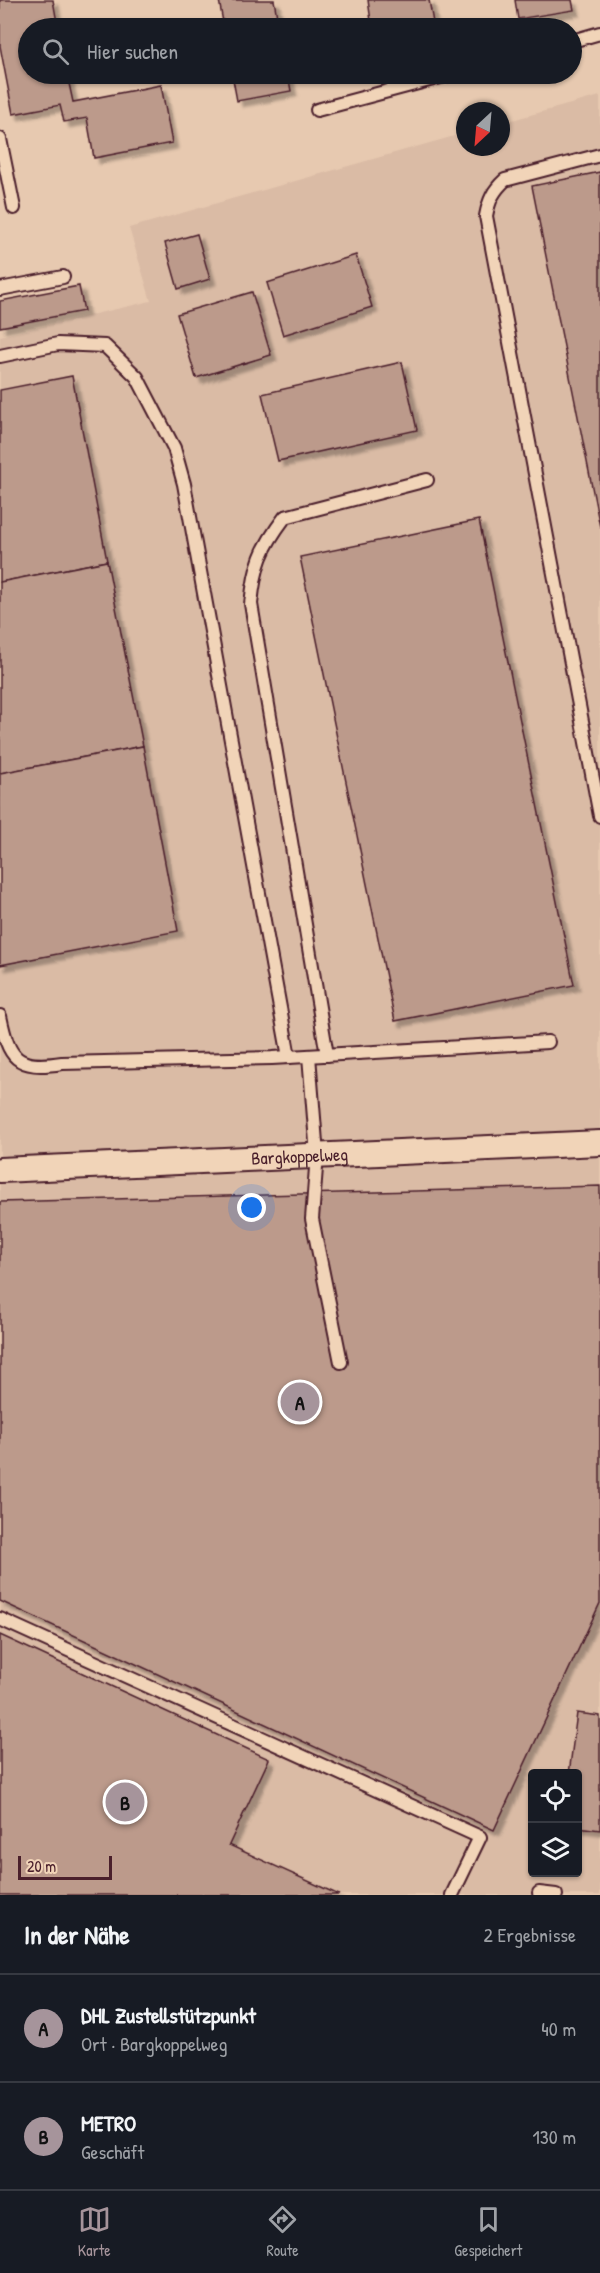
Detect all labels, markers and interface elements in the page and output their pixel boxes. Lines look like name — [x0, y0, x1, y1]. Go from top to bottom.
search box — [18, 18, 582, 84]
icon: search — [39, 35, 72, 68]
text: Hier suchen — [87, 36, 178, 66]
north arrow — [456, 102, 510, 156]
street label: Bargkoppelweg — [251, 1141, 349, 1171]
your location — [237, 1193, 266, 1222]
pin: A — [280, 1380, 320, 1424]
map controls — [528, 1769, 582, 1877]
button: locate — [528, 1769, 582, 1823]
pin: B — [106, 1780, 144, 1824]
button: layers — [528, 1823, 582, 1877]
scale bar — [18, 1853, 112, 1880]
text: 20 m — [27, 1855, 56, 1877]
text: In der Nähe — [24, 1917, 130, 1952]
text: 2 Ergebnisse — [484, 1921, 576, 1948]
text: DHL Zustellstützpunkt — [81, 2000, 256, 2030]
text: A — [39, 2015, 48, 2042]
text: 40 m — [541, 2015, 576, 2042]
text: Ort · Bargkoppelweg — [81, 2030, 227, 2057]
text: METRO — [81, 2108, 136, 2138]
text: B — [38, 2123, 49, 2150]
text: 130 m — [533, 2123, 576, 2150]
text: Geschäft — [81, 2138, 144, 2165]
tab: Karte — [78, 2203, 111, 2261]
tab: Route — [266, 2203, 299, 2261]
tab: Gespeichert — [454, 2203, 522, 2261]

